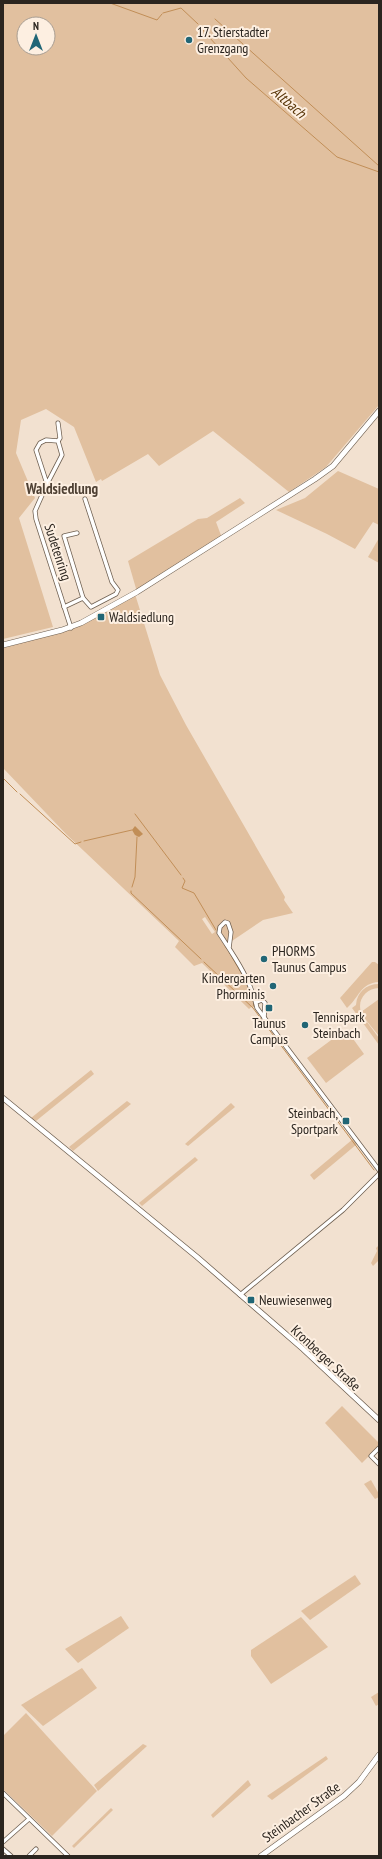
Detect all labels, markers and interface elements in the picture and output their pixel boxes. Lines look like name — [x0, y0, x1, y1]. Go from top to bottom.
north arrow — [16, 16, 56, 56]
text: N — [33, 19, 39, 33]
place label: 17. Stierstadter Grenzgang — [197, 23, 269, 57]
marker: 17. Stierstadter Grenzgang — [184, 35, 194, 45]
water label: Altbach — [268, 82, 311, 123]
district label: Waldsiedlung — [25, 479, 98, 498]
street label: Sudetenring — [40, 521, 76, 583]
place label: Waldsiedlung — [109, 608, 174, 626]
marker: Waldsiedlung — [96, 612, 106, 622]
place label: PHORMS Taunus Campus — [272, 942, 347, 976]
marker: PHORMS Taunus Campus — [259, 954, 269, 964]
place label: Kindergarten Phorminis — [202, 969, 265, 1003]
marker: Kindergarten Phorminis — [268, 981, 278, 991]
marker: Taunus Campus — [264, 1003, 274, 1013]
place label: Tennispark Steinbach — [313, 1008, 365, 1042]
place label: Taunus Campus — [250, 1014, 288, 1048]
marker: Tennispark Steinbach — [300, 1020, 310, 1030]
place label: Steinbach, Sportpark — [288, 1104, 339, 1138]
marker: Steinbach, Sportpark — [341, 1116, 351, 1126]
place label: Neuwiesenweg — [259, 1291, 332, 1309]
marker: Neuwiesenweg — [246, 1295, 256, 1305]
street label: Kronberger Straße — [287, 1321, 365, 1395]
street label: Steinbacher Straße — [258, 1778, 344, 1846]

